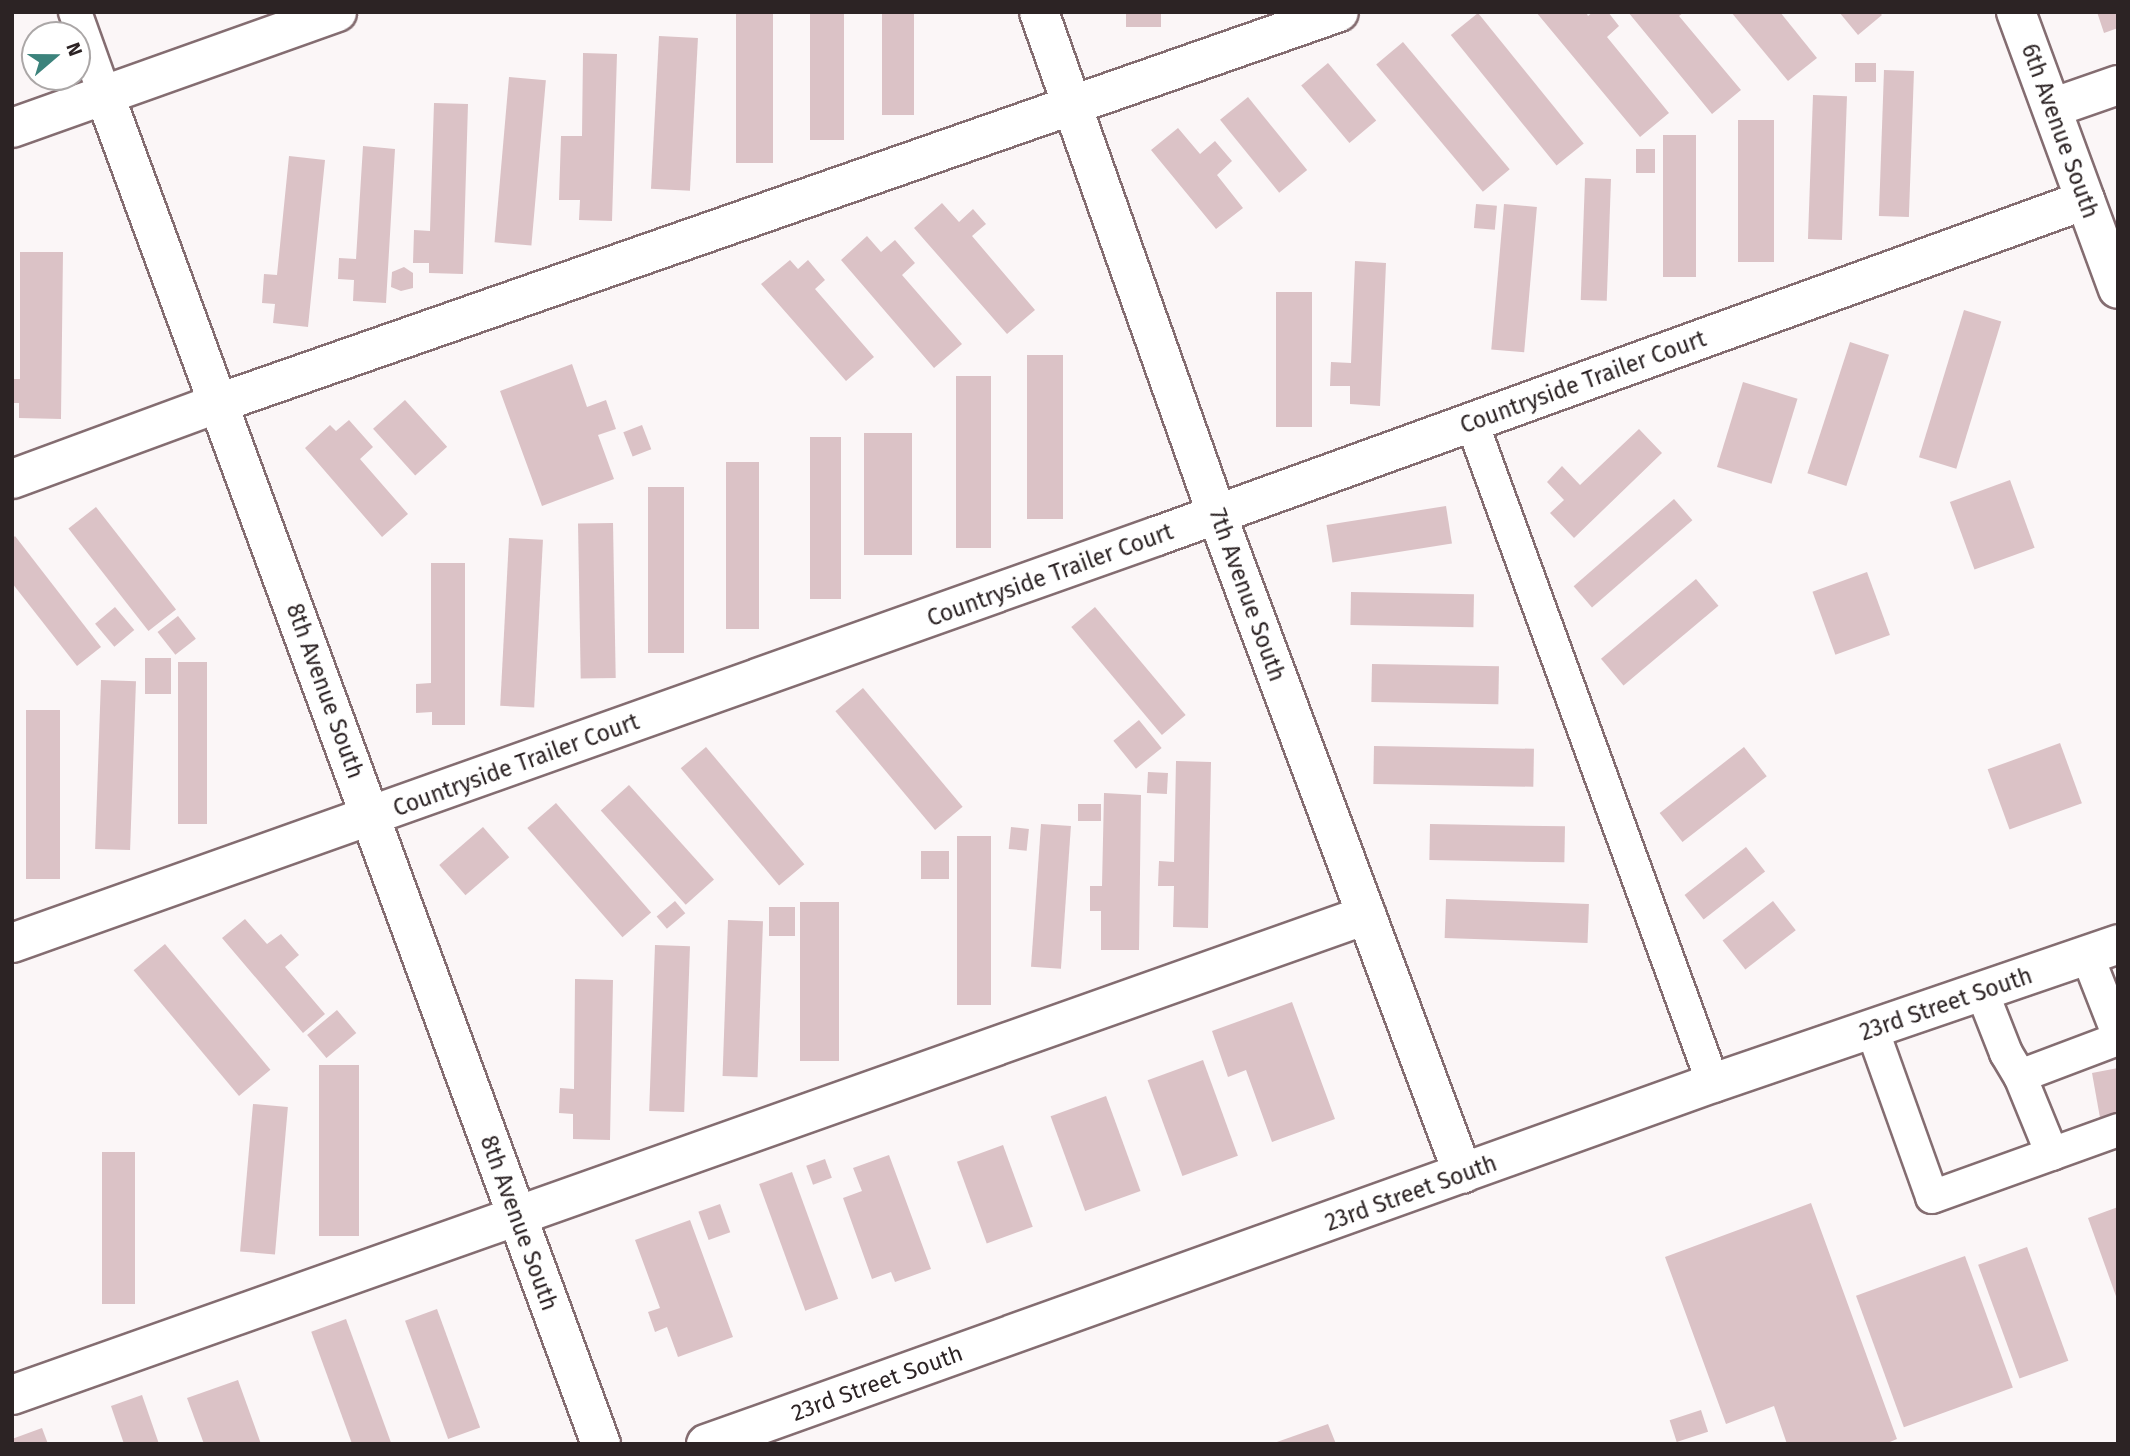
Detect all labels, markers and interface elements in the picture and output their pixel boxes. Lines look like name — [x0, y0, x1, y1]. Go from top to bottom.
north arrow — [21, 21, 91, 91]
text: N — [61, 39, 87, 59]
street label: 6th Avenue South — [2016, 40, 2104, 222]
street label: Countryside Trailer Court — [1456, 325, 1710, 439]
street label: 7th Avenue South — [1203, 505, 1291, 685]
street label: Countryside Trailer Court — [923, 518, 1177, 632]
street label: 8th Avenue South — [281, 600, 369, 782]
street label: Countryside Trailer Court — [389, 708, 643, 822]
street label: 23rd Street South — [1856, 962, 2036, 1046]
street label: 8th Avenue South — [475, 1132, 563, 1314]
street label: 23rd Street South — [1322, 1149, 1500, 1237]
street label: 23rd Street South — [788, 1339, 966, 1427]

